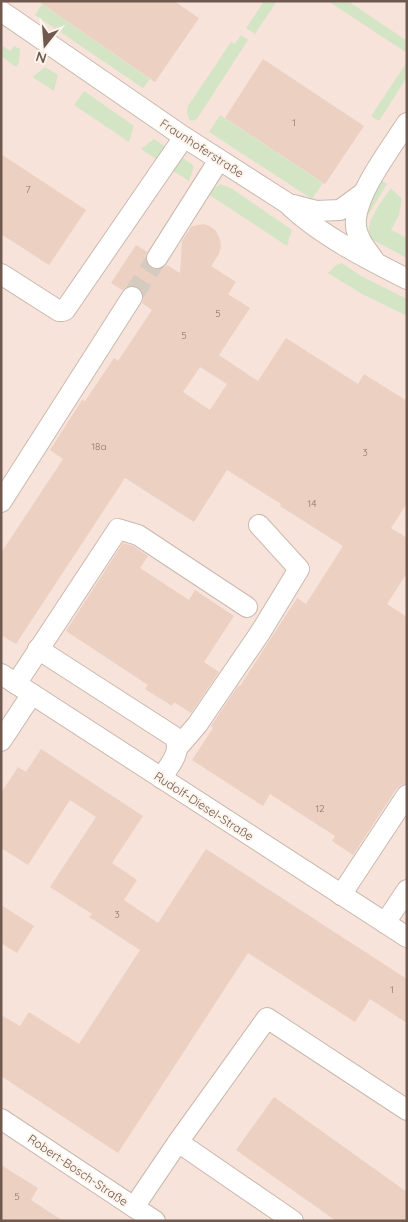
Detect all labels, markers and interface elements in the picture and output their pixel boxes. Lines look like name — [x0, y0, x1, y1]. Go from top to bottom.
north arrow — [20, 20, 70, 70]
text: N — [34, 47, 49, 68]
street label: Fraunhoferstraße — [157, 115, 247, 181]
house number: 1 — [292, 116, 296, 129]
house number: 7 — [25, 183, 31, 196]
house number: 5 — [215, 307, 221, 320]
house number: 5 — [181, 329, 187, 342]
house number: 18a — [91, 440, 107, 453]
house number: 3 — [362, 446, 368, 459]
house number: 14 — [308, 497, 316, 510]
street label: Rudolf-Diesel-Straße — [151, 768, 257, 844]
house number: 12 — [315, 802, 325, 815]
house number: 3 — [114, 908, 120, 921]
house number: 1 — [390, 983, 394, 996]
street label: Robert-Bosch-Straße — [25, 1131, 131, 1209]
house number: 5 — [14, 1190, 20, 1203]

